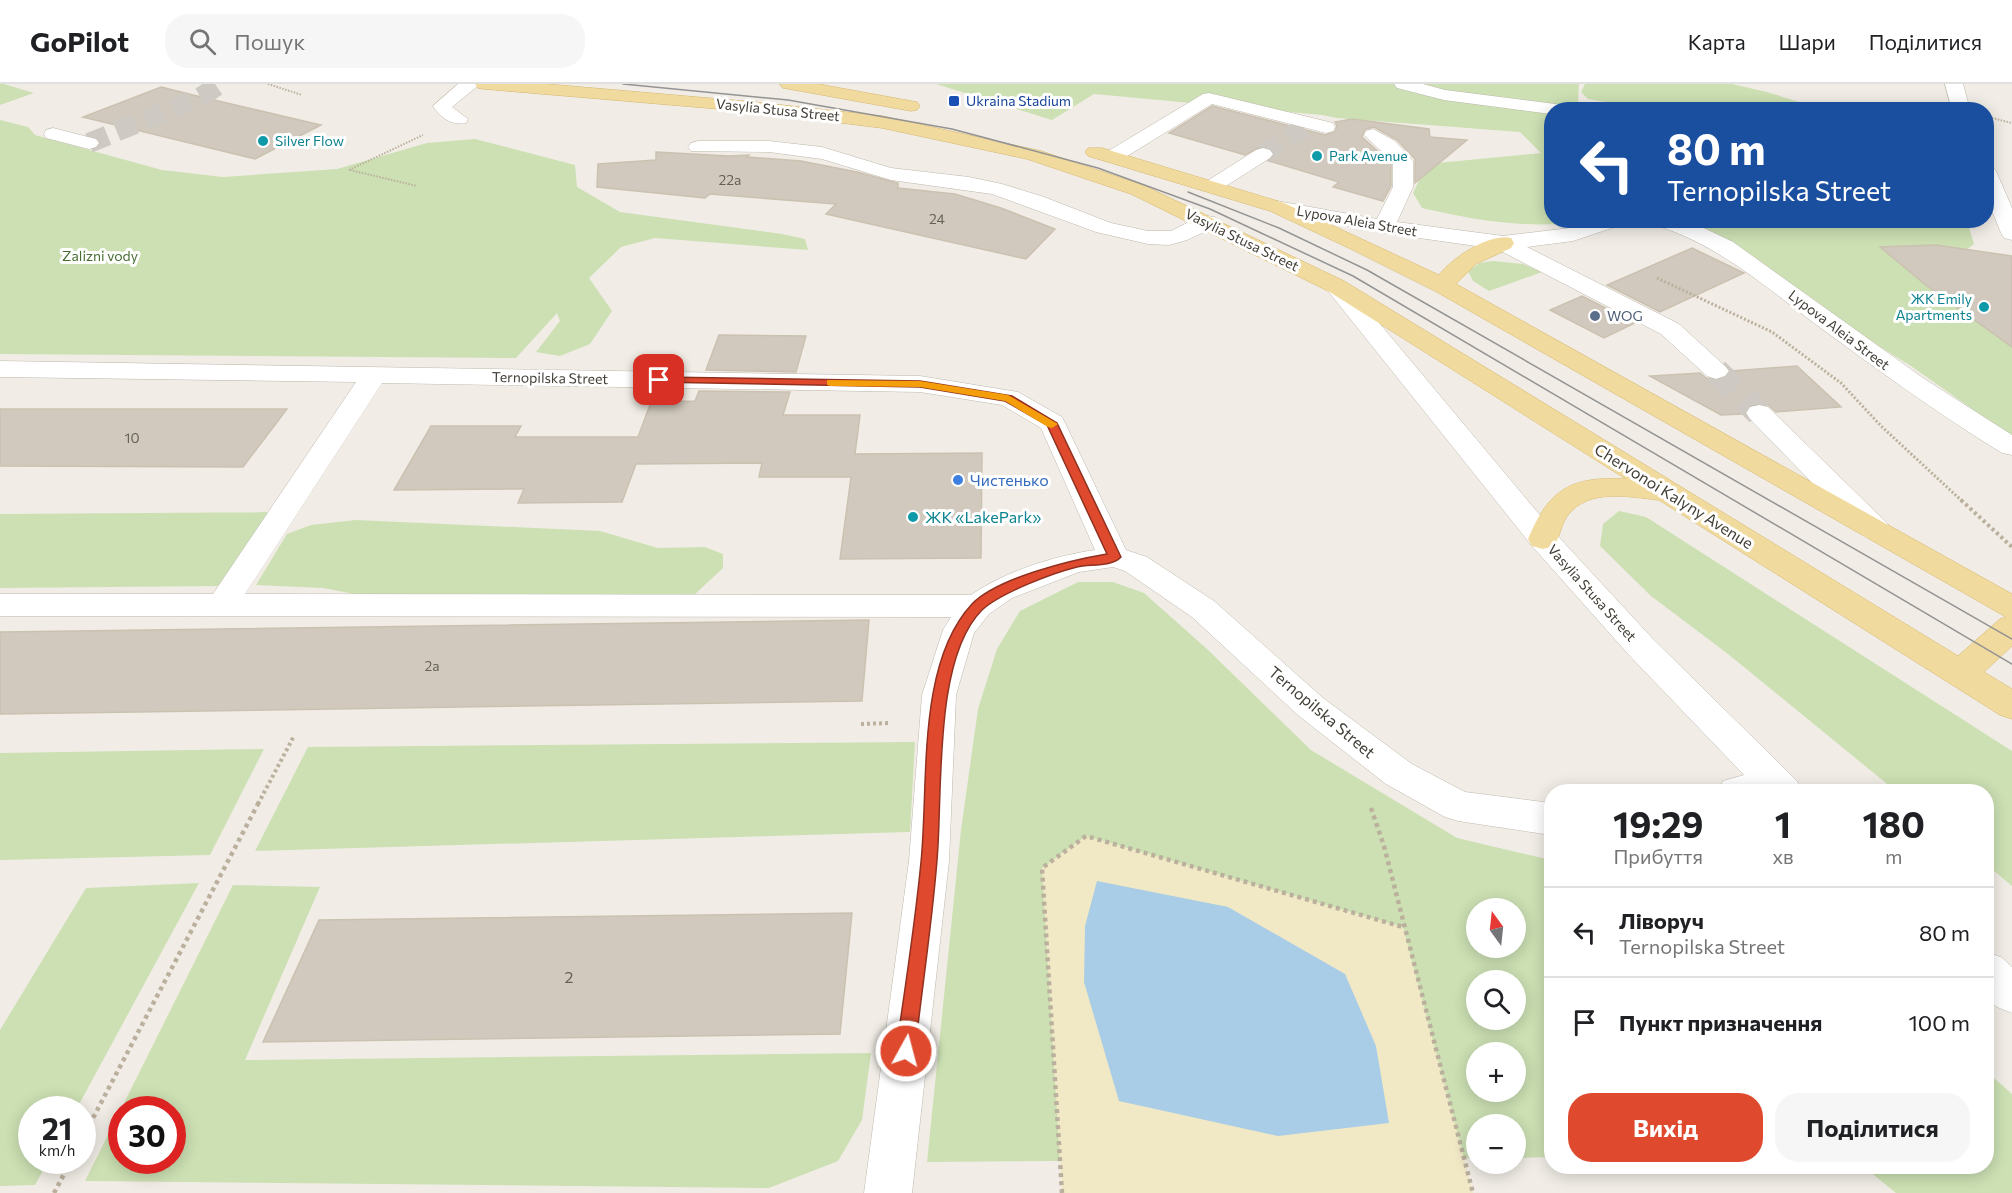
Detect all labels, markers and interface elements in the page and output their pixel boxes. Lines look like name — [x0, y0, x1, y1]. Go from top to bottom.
search box — [165, 14, 585, 68]
text: GoPilot — [30, 24, 129, 58]
icon: search — [186, 25, 219, 58]
text: Пошук — [234, 28, 305, 55]
text: Карта — [1688, 29, 1746, 54]
text: Шари — [1779, 29, 1836, 54]
text: Поділитися — [1869, 29, 1982, 54]
place label: Ukraina Stadium — [966, 92, 1071, 109]
marker: Ukraina Stadium — [947, 94, 961, 108]
street label: Vasylia Stusa Street — [715, 95, 841, 124]
text: 80 m — [1667, 122, 1766, 174]
icon: left — [1568, 126, 1646, 204]
place label: Silver Flow — [275, 132, 344, 149]
marker: Silver Flow — [256, 134, 270, 148]
place label: Park Avenue — [1329, 147, 1408, 164]
marker: Park Avenue — [1310, 149, 1324, 163]
house number: 22а — [719, 171, 741, 188]
text: Ternopilska Street — [1667, 174, 1891, 207]
street label: Lypova Aleia Street — [1295, 202, 1419, 240]
street label: Vasylia Stusa Street — [1183, 205, 1302, 275]
house number: 24 — [929, 210, 946, 227]
park label: Zalizni vody — [62, 247, 138, 264]
street label: Lypova Aleia Street — [1785, 286, 1893, 373]
place label: ЖК Emily Apartments — [1896, 290, 1972, 323]
marker: ЖК Emily Apartments — [1977, 300, 1991, 314]
place label: WOG — [1607, 307, 1643, 324]
marker: WOG — [1588, 309, 1602, 323]
pin — [633, 354, 684, 405]
icon: arrive — [642, 363, 675, 396]
street label: Ternopilska Street — [492, 368, 609, 387]
house number: 10 — [124, 429, 140, 446]
street label: Chervonoi Kalyny Avenue — [1591, 439, 1757, 552]
place label: Чистенько — [970, 470, 1049, 489]
marker: Чистенько — [951, 473, 965, 487]
place label: ЖК «LakePark» — [925, 507, 1041, 526]
marker: ЖК «LakePark» — [906, 510, 920, 524]
street label: Vasylia Stusa Street — [1544, 541, 1640, 645]
house number: 2а — [424, 657, 440, 674]
street label: Ternopilska Street — [1265, 662, 1380, 762]
text: 19:29 — [1613, 801, 1703, 845]
text: 1 — [1775, 801, 1791, 845]
text: 180 — [1863, 801, 1925, 845]
text: Прибуття — [1613, 844, 1703, 868]
text: хв — [1772, 844, 1794, 868]
text: m — [1885, 844, 1903, 868]
north arrow — [1466, 898, 1526, 958]
map controls — [1466, 898, 1526, 1174]
text: Ліворуч — [1619, 907, 1704, 934]
icon: left — [1568, 916, 1601, 949]
text: 80 m — [1919, 919, 1970, 946]
text: Ternopilska Street — [1619, 934, 1785, 958]
house number: 2 — [565, 967, 574, 986]
button: search — [1466, 970, 1526, 1030]
icon: arrive — [1568, 1006, 1601, 1039]
text: Пункт призначення — [1619, 1009, 1822, 1036]
text: 100 m — [1908, 1009, 1970, 1036]
position arrow — [874, 1019, 938, 1083]
button: + — [1466, 1042, 1526, 1102]
button: Вихід — [1568, 1093, 1763, 1162]
button: Поділитися — [1775, 1093, 1970, 1162]
speed limit sign: 30 — [108, 1096, 186, 1174]
text: 21 — [42, 1109, 72, 1146]
button: − — [1466, 1114, 1526, 1174]
text: km/h — [39, 1141, 75, 1159]

